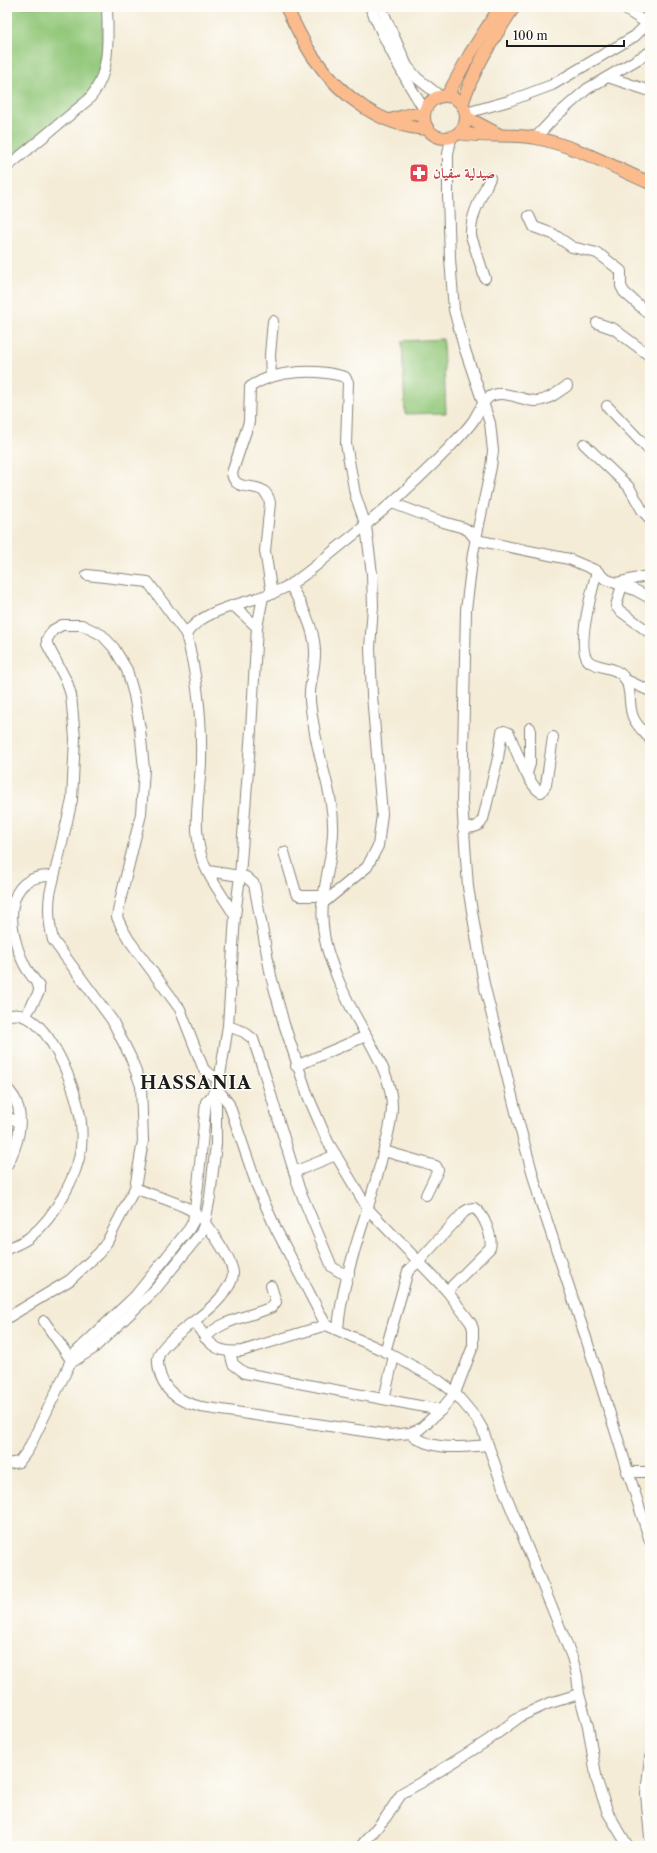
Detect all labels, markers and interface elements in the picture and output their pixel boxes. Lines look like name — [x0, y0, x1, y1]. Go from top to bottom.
scale bar — [507, 22, 624, 48]
text: 100 m — [513, 28, 548, 43]
pharmacy icon: صيدلية سفيان — [408, 162, 430, 184]
place label: صيدلية سفيان — [433, 164, 495, 182]
district label: HASSANIA — [140, 1072, 252, 1094]

